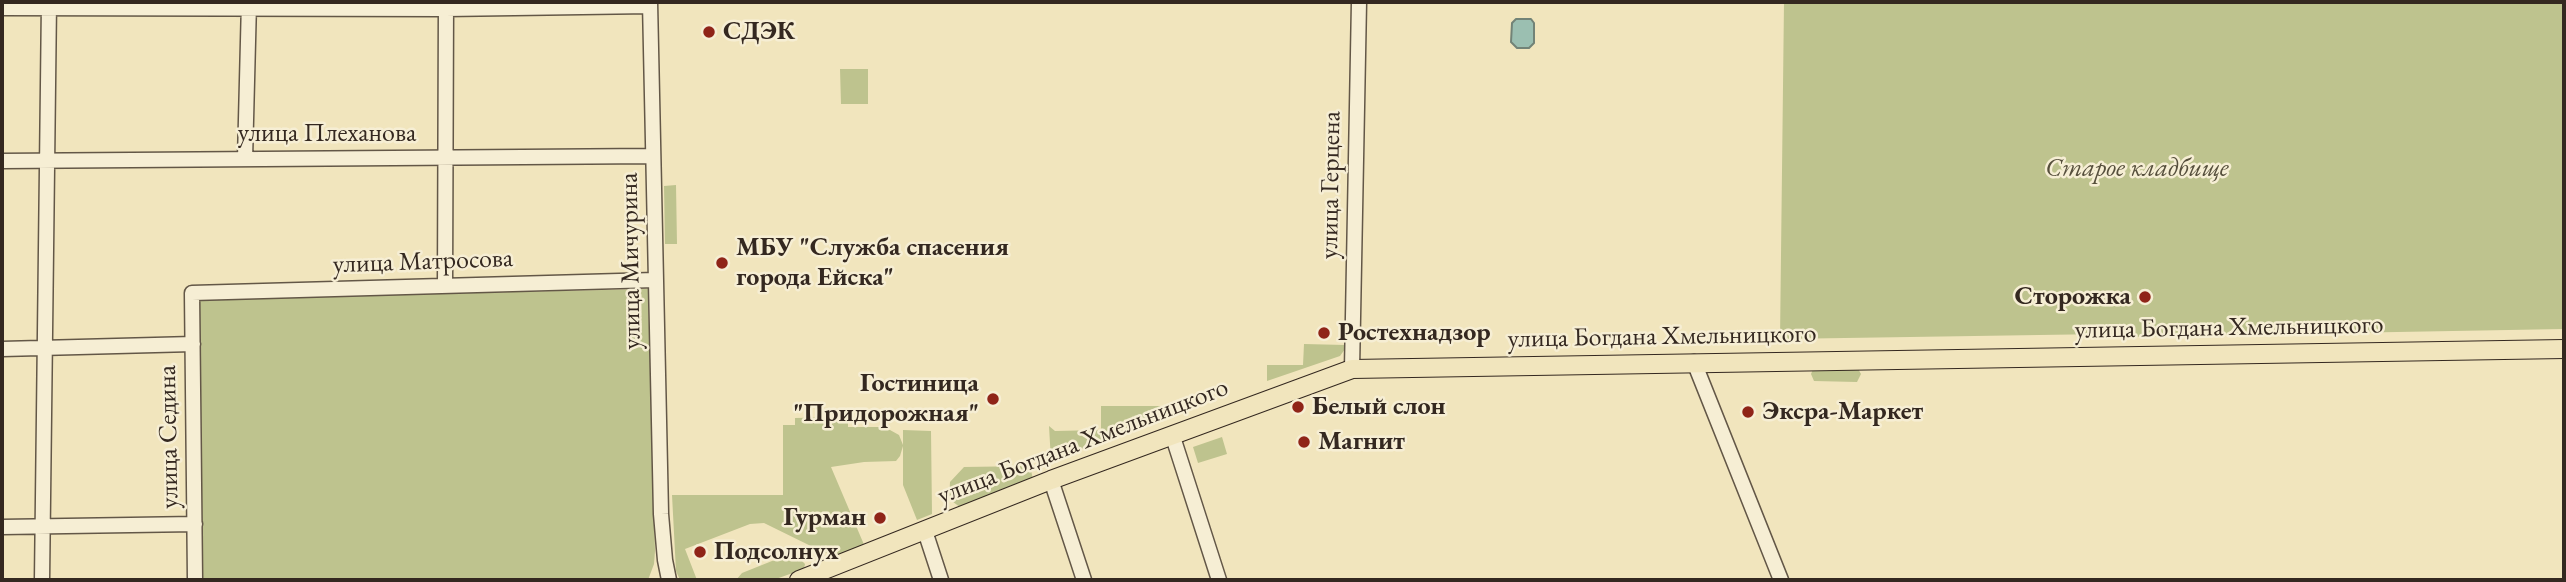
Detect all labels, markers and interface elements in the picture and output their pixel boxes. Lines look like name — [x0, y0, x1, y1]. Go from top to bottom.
place label: СДЭК — [723, 16, 795, 48]
marker: СДЭК — [701, 24, 717, 40]
street label: улица Герцена — [1314, 111, 1348, 259]
street label: улица Плеханова — [238, 118, 416, 150]
park label: Старое кладбище — [2045, 153, 2229, 185]
street label: улица Мичурина — [614, 172, 648, 350]
place label: МБУ "Служба спасения города Ейска" — [736, 232, 1009, 294]
street label: улица Матросова — [332, 243, 514, 281]
marker: МБУ "Служба спасения города Ейска" — [714, 255, 730, 271]
place label: Сторожка — [2015, 281, 2131, 313]
marker: Сторожка — [2137, 289, 2153, 305]
street label: улица Богдана Хмельницкого — [2074, 310, 2384, 346]
place label: Ростехнадзор — [1338, 317, 1491, 349]
street label: улица Богдана Хмельницкого — [1507, 319, 1817, 355]
marker: Ростехнадзор — [1316, 325, 1332, 341]
street label: улица Седина — [152, 365, 186, 509]
place label: Гостиница "Придорожная" — [793, 368, 979, 430]
street label: улица Богдана Хмельницкого — [933, 372, 1233, 512]
marker: Гостиница "Придорожная" — [985, 391, 1001, 407]
place label: Белый слон — [1312, 391, 1446, 423]
place label: Эксра-Маркет — [1762, 396, 1923, 428]
marker: Белый слон — [1290, 399, 1306, 415]
marker: Эксра-Маркет — [1740, 404, 1756, 420]
place label: Магнит — [1318, 426, 1405, 458]
marker: Магнит — [1296, 434, 1312, 450]
place label: Гурман — [784, 502, 866, 534]
marker: Гурман — [872, 510, 888, 526]
place label: Подсолнух — [714, 536, 839, 568]
marker: Подсолнух — [692, 544, 708, 560]

